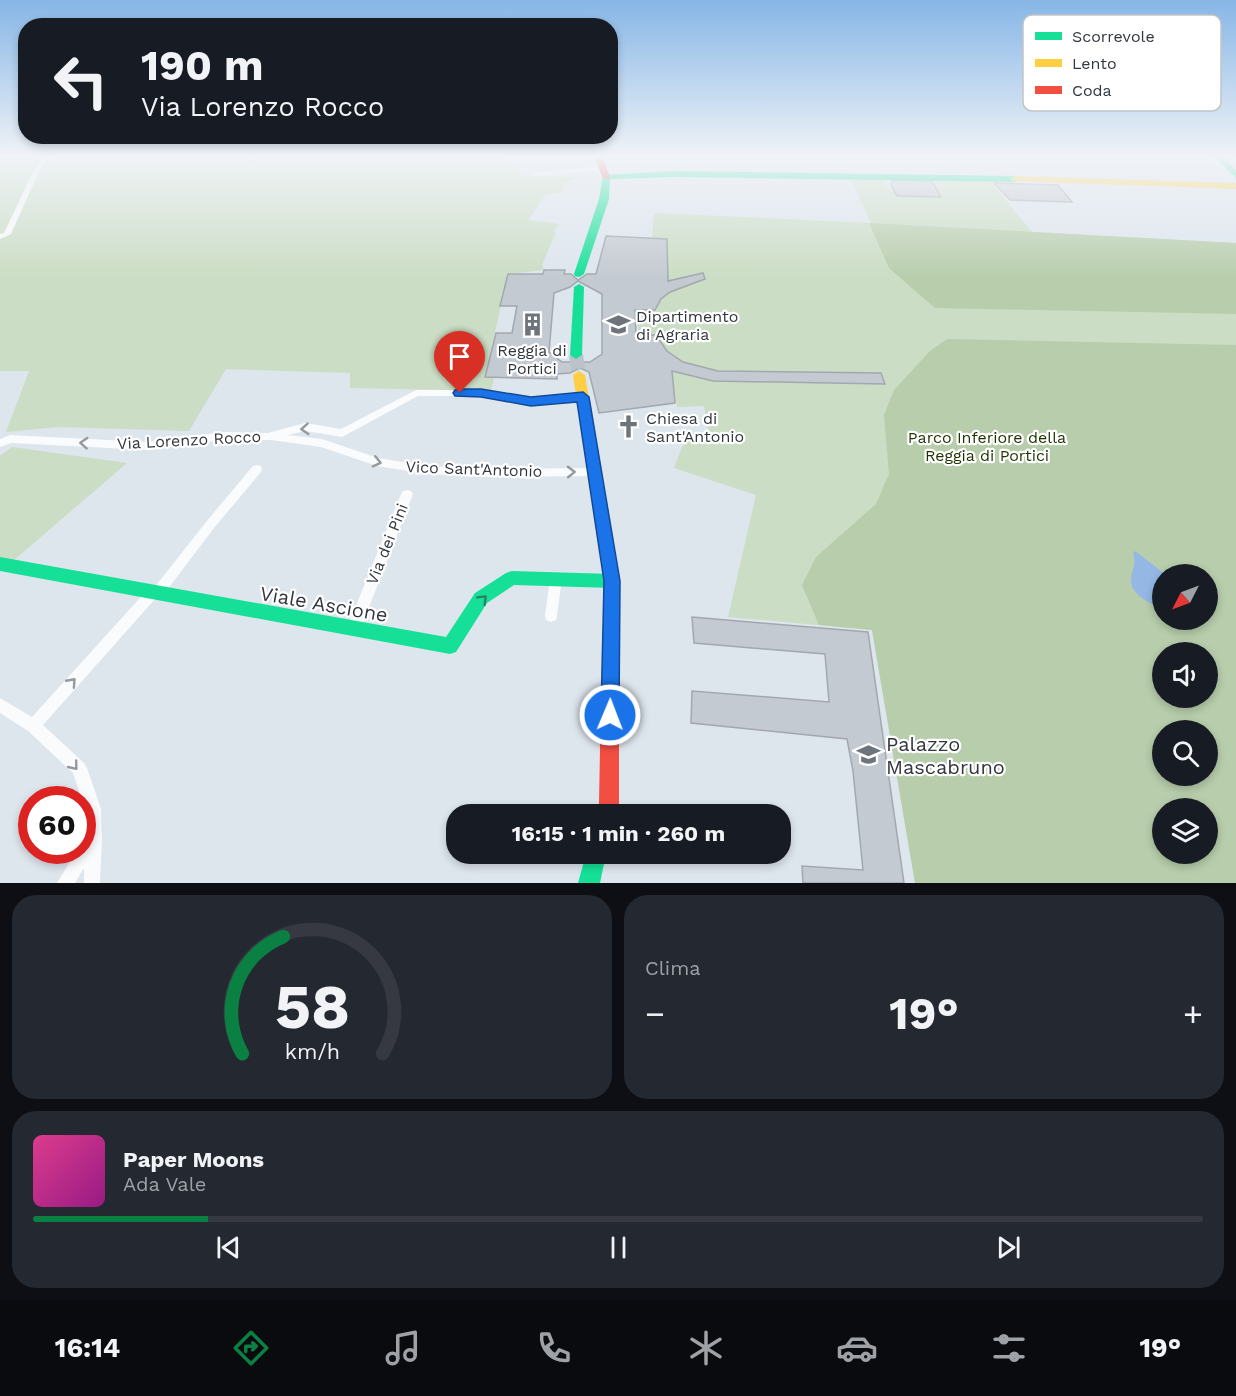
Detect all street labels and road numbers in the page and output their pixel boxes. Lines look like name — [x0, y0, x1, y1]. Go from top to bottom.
street label: Via Lorenzo Rocco — [117, 427, 261, 453]
street label: Vico Sant'Antonio — [405, 457, 543, 481]
street label: Via dei Pini — [362, 501, 412, 587]
street label: Viale Ascione — [258, 581, 390, 627]

